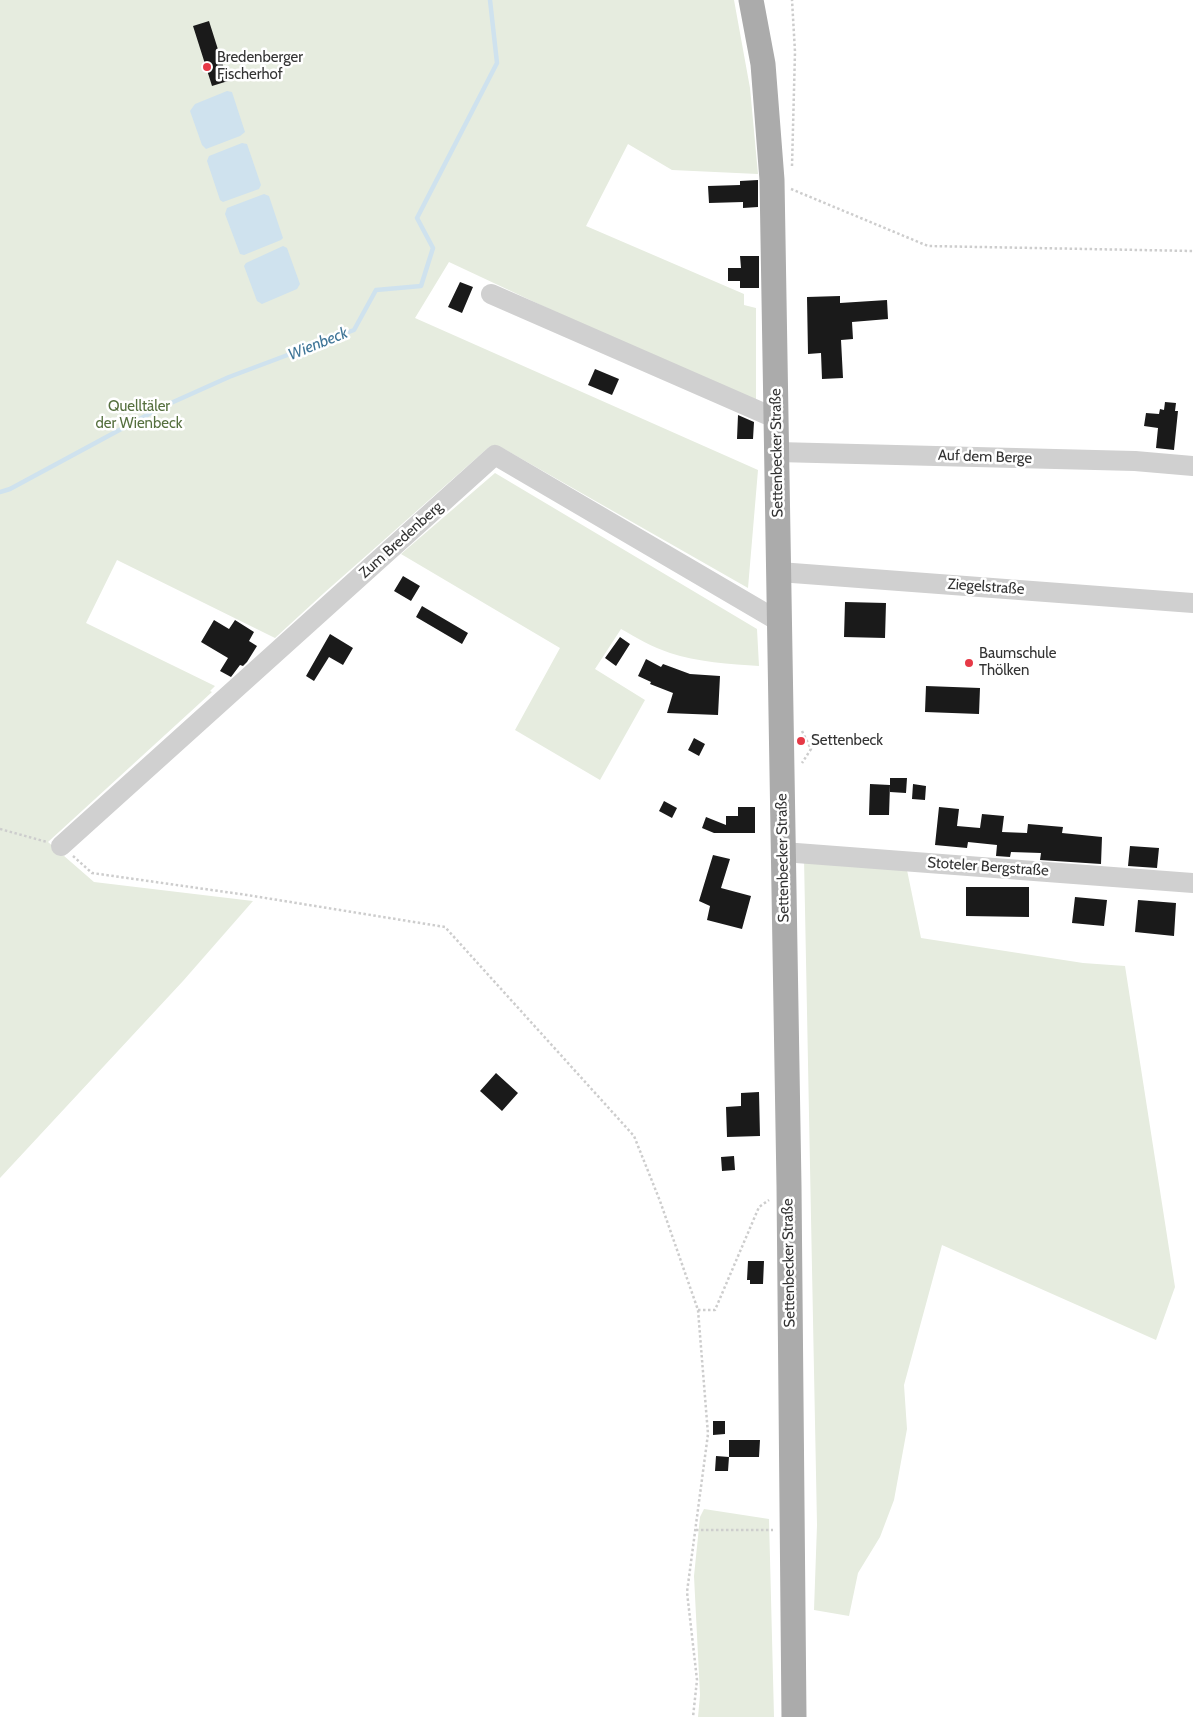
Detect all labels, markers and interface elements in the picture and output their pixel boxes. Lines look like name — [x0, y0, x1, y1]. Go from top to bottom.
place label: Bredenberger Fischerhof — [217, 49, 303, 84]
marker: Bredenberger Fischerhof — [201, 61, 213, 73]
water label: Wienbeck — [285, 323, 351, 365]
street label: Settenbecker Straße — [767, 388, 787, 518]
park label: Quelltäler der Wienbeck — [95, 398, 183, 433]
street label: Auf dem Berge — [938, 446, 1032, 468]
street label: Zum Bredenberg — [356, 498, 446, 582]
street label: Ziegelstraße — [947, 575, 1025, 599]
place label: Baumschule Thölken — [979, 645, 1056, 680]
marker: Baumschule Thölken — [963, 657, 975, 669]
place label: Settenbeck — [811, 732, 883, 750]
marker: Settenbeck — [795, 735, 807, 747]
street label: Settenbecker Straße — [773, 793, 793, 923]
street label: Stoteler Bergstraße — [927, 854, 1049, 880]
street label: Settenbecker Straße — [779, 1198, 799, 1328]

